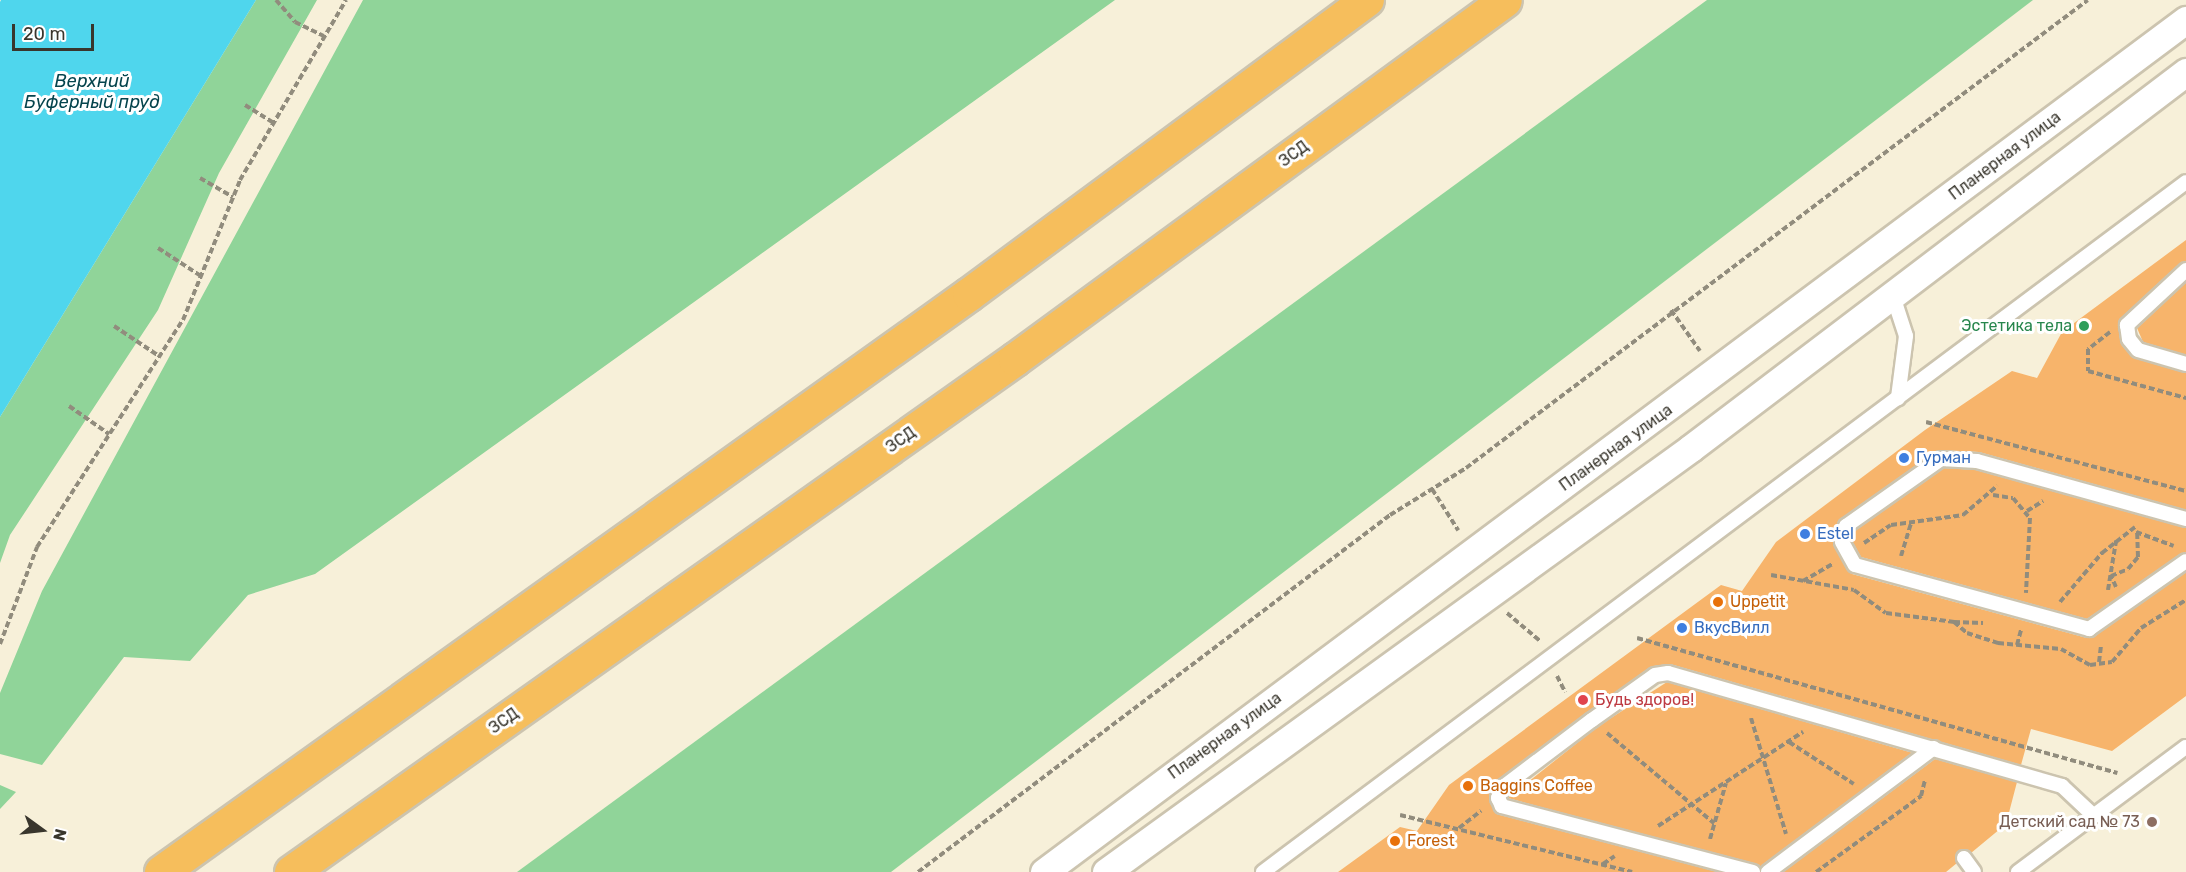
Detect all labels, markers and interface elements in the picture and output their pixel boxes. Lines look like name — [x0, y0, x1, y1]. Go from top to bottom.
scale bar — [15, 12, 98, 50]
text: 20 m — [23, 23, 65, 45]
water label: Верхний Буферный пруд — [24, 71, 160, 113]
street label: Планерная улица — [1945, 108, 2065, 204]
street label: ЗСД — [1275, 137, 1313, 171]
place label: Эстетика тела — [1961, 316, 2072, 336]
marker: Эстетика тела — [2077, 319, 2091, 333]
street label: Планерная улица — [1556, 401, 1676, 495]
street label: ЗСД — [882, 423, 920, 457]
place label: Гурман — [1916, 448, 1971, 468]
marker: Гурман — [1897, 451, 1911, 465]
place label: Estel — [1817, 524, 1854, 544]
marker: Estel — [1798, 527, 1812, 541]
place label: Uppetit — [1730, 592, 1786, 612]
marker: Uppetit — [1711, 595, 1725, 609]
place label: ВкусВилл — [1694, 618, 1770, 638]
marker: ВкусВилл — [1675, 621, 1689, 635]
street label: Планерная улица — [1165, 689, 1285, 783]
place label: Будь здоров! — [1595, 690, 1694, 710]
marker: Будь здоров! — [1576, 693, 1590, 707]
street label: ЗСД — [485, 704, 523, 738]
place label: Baggins Coffee — [1480, 776, 1593, 796]
marker: Baggins Coffee — [1461, 779, 1475, 793]
north arrow — [12, 800, 72, 860]
place label: Детский сад № 73 — [1999, 812, 2140, 832]
marker: Детский сад № 73 — [2145, 815, 2159, 829]
text: N — [49, 827, 71, 843]
place label: Forest — [1407, 831, 1455, 851]
marker: Forest — [1388, 834, 1402, 848]

